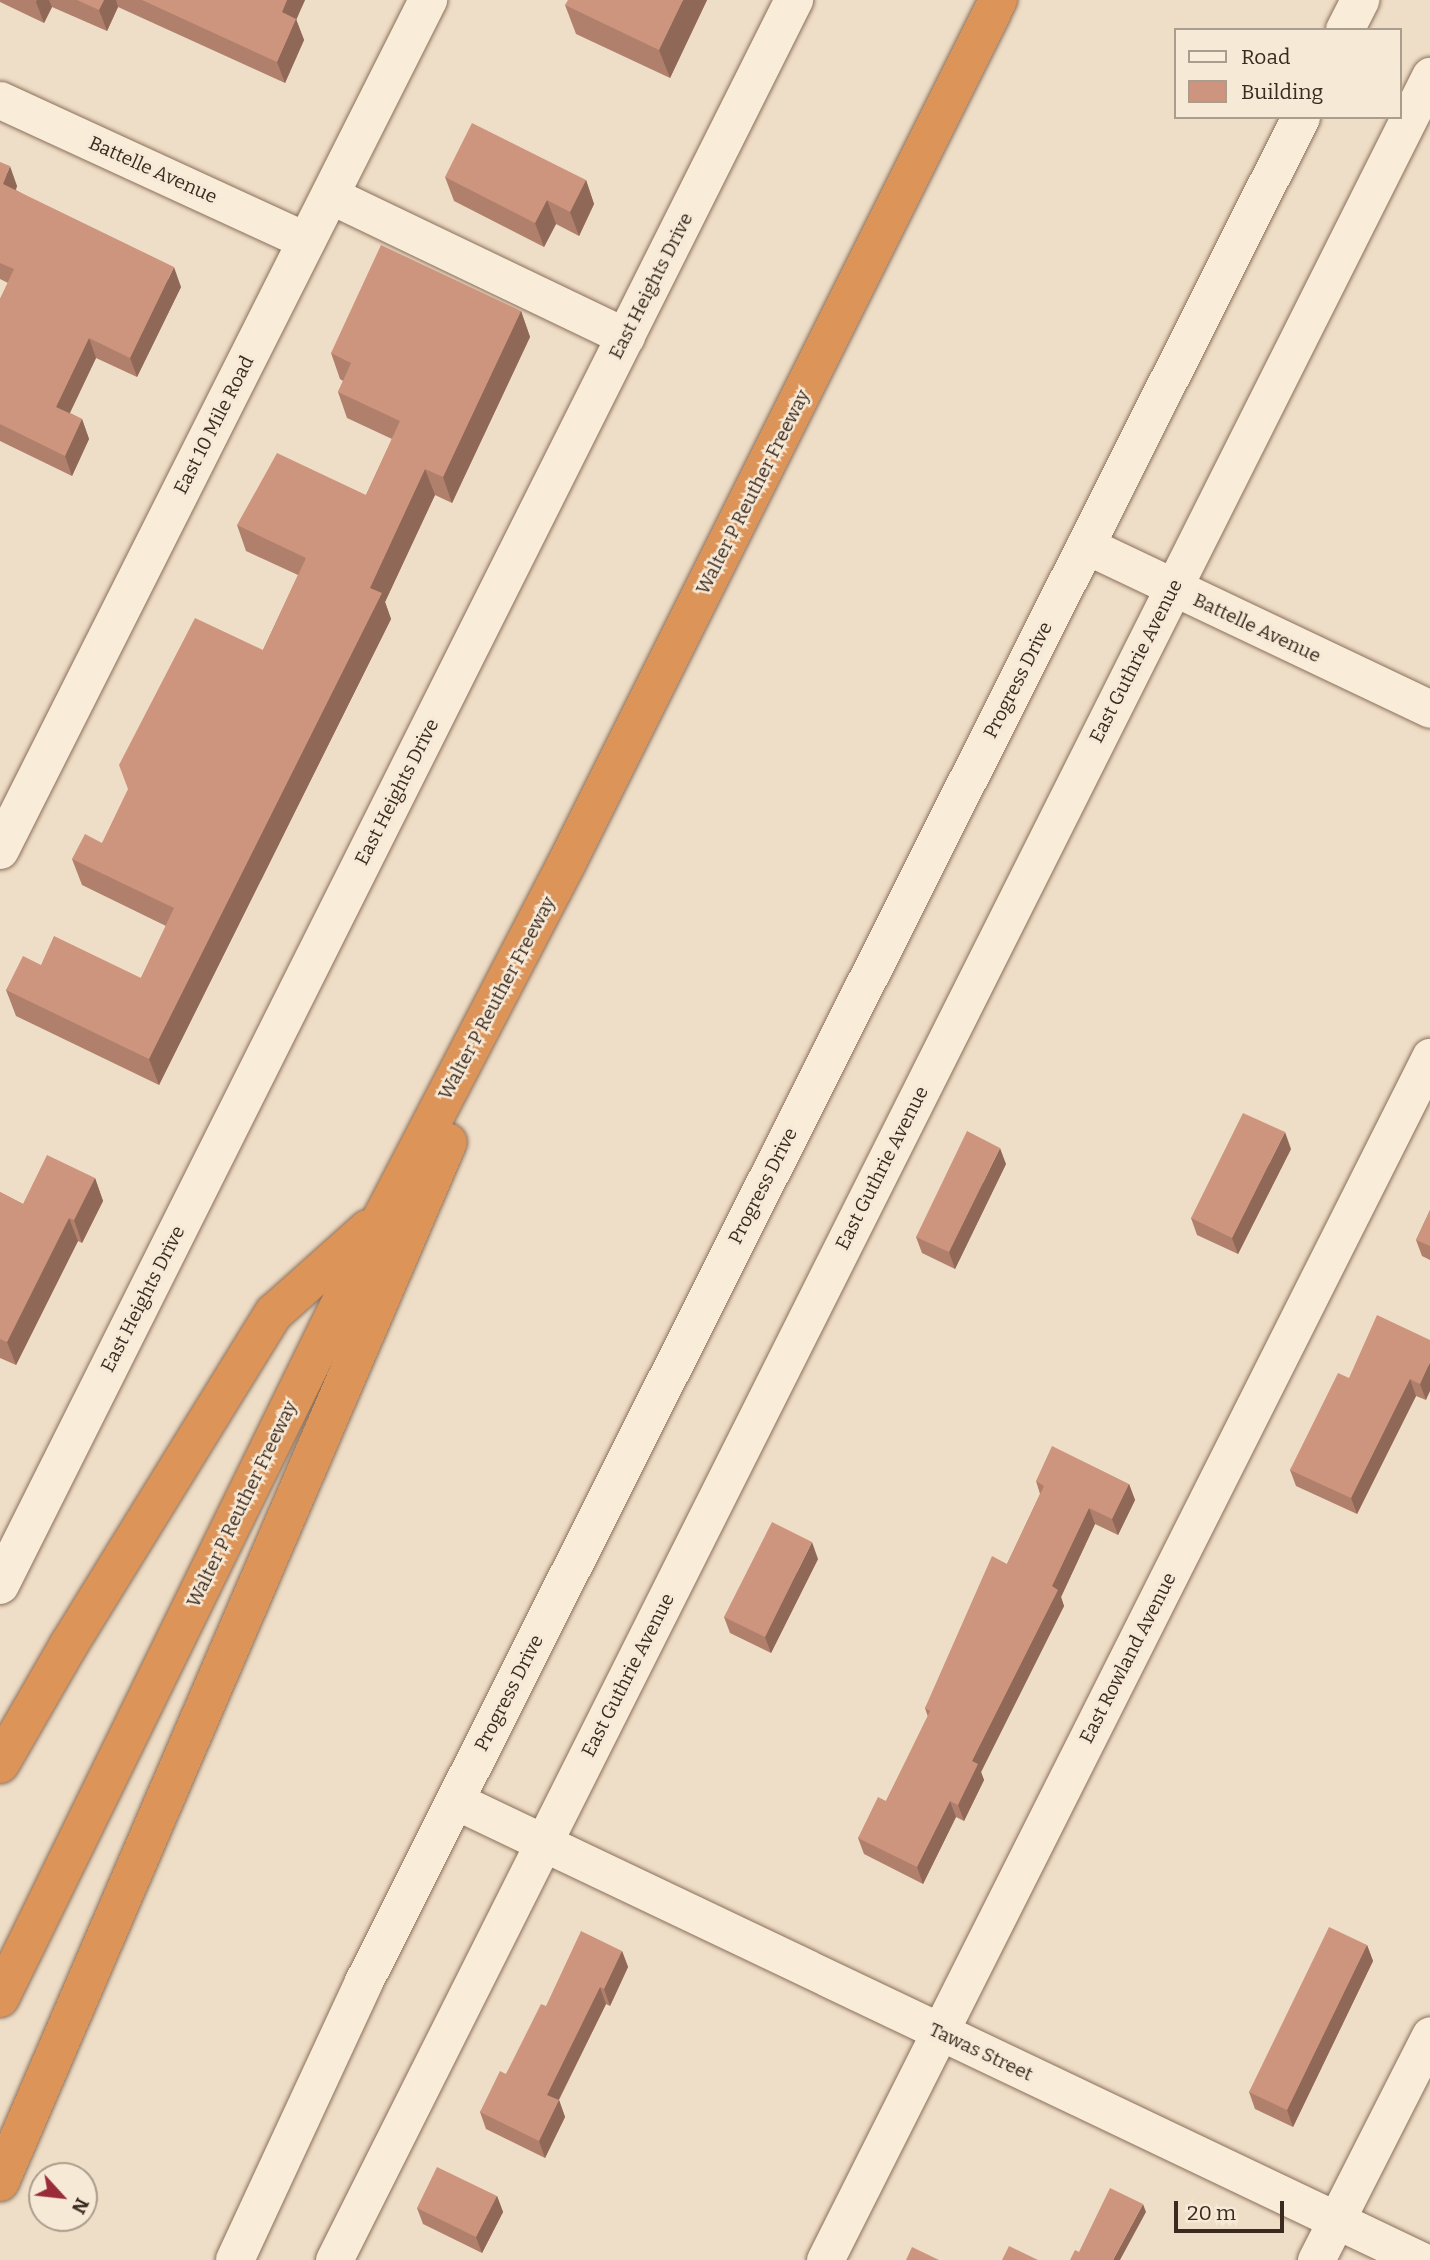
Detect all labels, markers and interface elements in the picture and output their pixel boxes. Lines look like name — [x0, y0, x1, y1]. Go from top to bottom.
legend — [1174, 28, 1402, 119]
text: Road — [1241, 44, 1290, 70]
text: Building — [1241, 79, 1323, 105]
street label: Battelle Avenue — [85, 132, 221, 208]
street label: East Heights Drive — [604, 209, 698, 363]
street label: East 10 Mile Road — [169, 352, 259, 498]
street label: Walter P Reuther Freeway — [691, 386, 815, 598]
street label: East Guthrie Avenue — [1085, 575, 1187, 747]
street label: Battelle Avenue — [1190, 589, 1324, 667]
street label: Progress Drive — [979, 618, 1057, 742]
street label: East Heights Drive — [350, 715, 444, 869]
street label: Walter P Reuther Freeway — [434, 892, 560, 1104]
street label: East Guthrie Avenue — [831, 1082, 933, 1254]
street label: Progress Drive — [724, 1124, 802, 1248]
street label: East Heights Drive — [96, 1222, 190, 1376]
street label: Walter P Reuther Freeway — [182, 1397, 302, 1611]
street label: East Rowland Avenue — [1075, 1569, 1181, 1747]
street label: East Guthrie Avenue — [577, 1589, 679, 1761]
street label: Progress Drive — [470, 1631, 548, 1755]
street label: Tawas Street — [926, 2018, 1036, 2086]
north arrow — [28, 2162, 98, 2232]
scale bar — [1178, 2186, 1288, 2230]
text: N — [67, 2194, 94, 2218]
text: 20 m — [1187, 2200, 1236, 2226]

